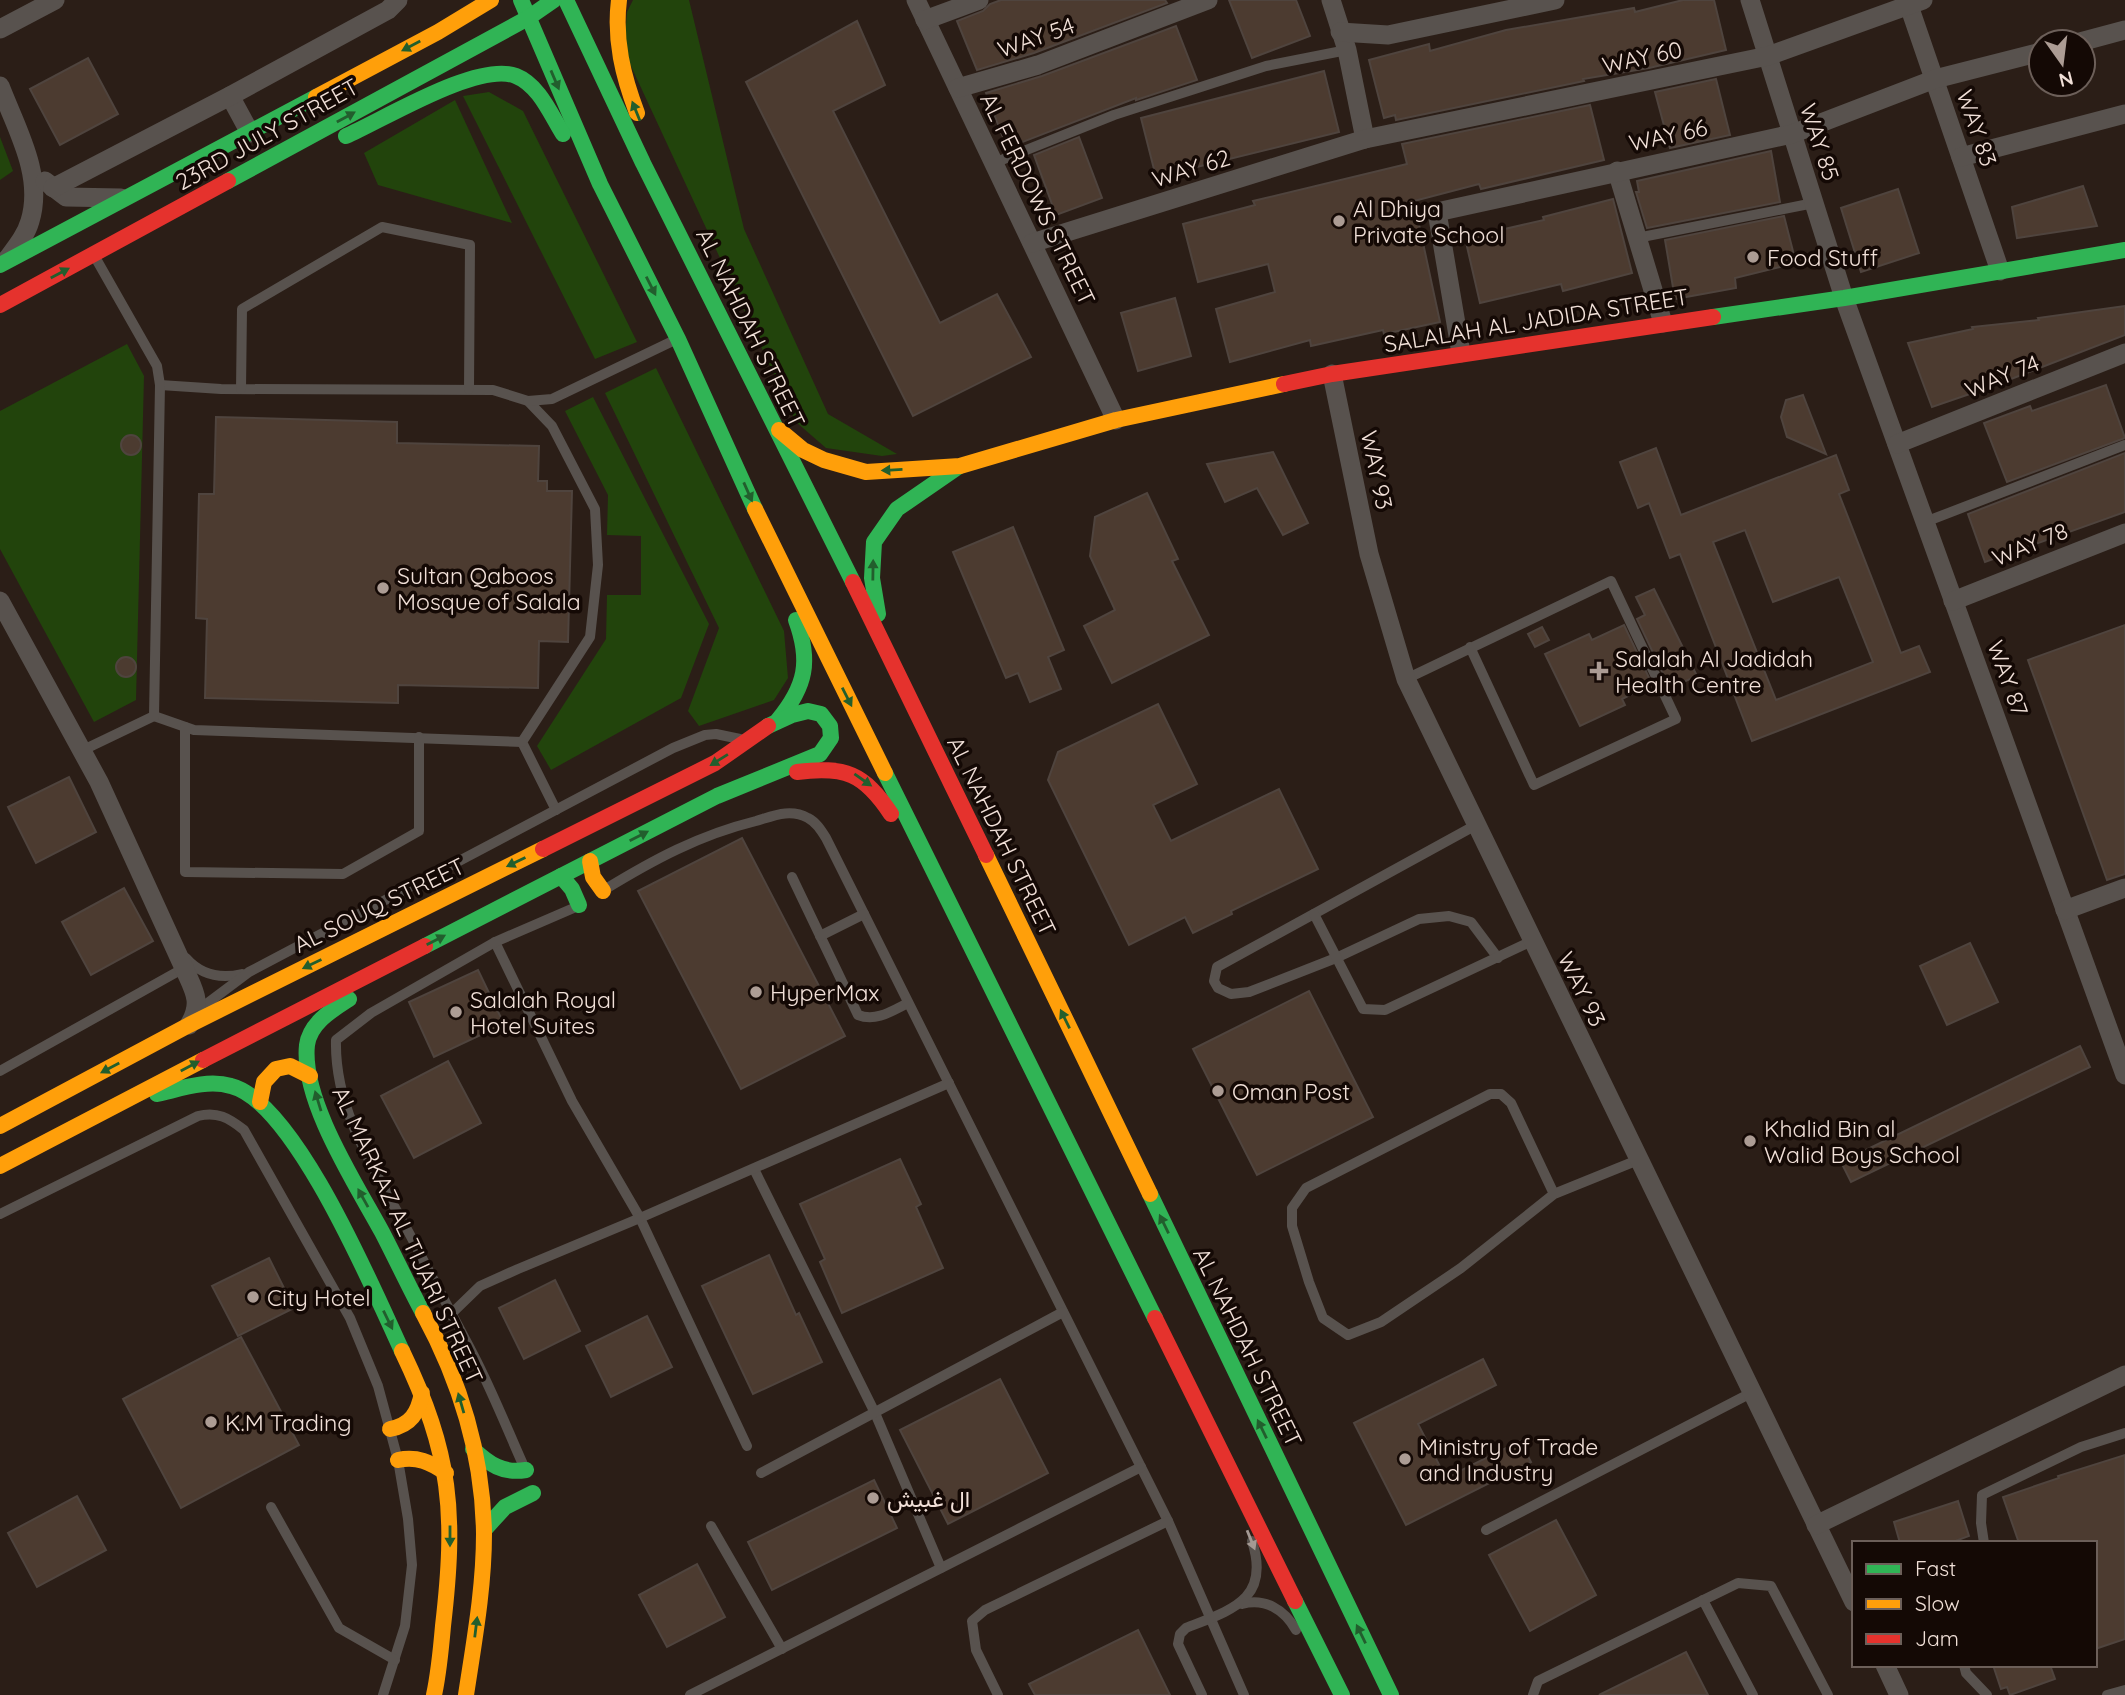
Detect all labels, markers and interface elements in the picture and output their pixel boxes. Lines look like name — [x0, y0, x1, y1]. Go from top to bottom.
street label: WAY 54 — [994, 10, 1078, 64]
north arrow — [2027, 28, 2097, 98]
street label: WAY 60 — [1599, 34, 1685, 80]
one-way arrow — [401, 40, 421, 52]
text: N — [2056, 66, 2076, 93]
one-way arrow — [550, 70, 561, 91]
street label: 23RD JULY STREET — [170, 72, 364, 196]
street label: WAY 83 — [1950, 86, 2004, 170]
street label: AL FERDOWS STREET — [974, 88, 1102, 310]
one-way arrow — [631, 100, 642, 121]
street label: WAY 85 — [1794, 100, 1846, 184]
one-way arrow — [336, 111, 355, 123]
street label: WAY 66 — [1626, 113, 1710, 157]
street label: WAY 62 — [1149, 142, 1233, 194]
place label: Al Dhiya Private School — [1353, 194, 1504, 249]
marker: Al Dhiya Private School — [1331, 213, 1347, 229]
street label: AL NAHDAH STREET — [690, 224, 812, 432]
place label: Food Stuff — [1767, 243, 1878, 272]
marker: Food Stuff — [1745, 249, 1761, 265]
one-way arrow — [50, 268, 70, 279]
one-way arrow — [644, 277, 656, 297]
street label: SALALAH AL JADIDA STREET — [1382, 282, 1691, 358]
street label: WAY 74 — [1961, 348, 2043, 404]
street label: WAY 93 — [1355, 428, 1399, 512]
one-way arrow — [881, 465, 903, 476]
one-way arrow — [742, 482, 753, 502]
street label: WAY 78 — [1988, 516, 2072, 572]
one-way arrow — [867, 559, 879, 581]
place label: Sultan Qaboos Mosque of Salala — [397, 561, 581, 616]
marker: Sultan Qaboos Mosque of Salala — [375, 580, 391, 596]
street label: WAY 87 — [1981, 636, 2035, 720]
place label: Salalah Al Jadidah Health Centre — [1615, 644, 1813, 699]
marker: Salalah Al Jadidah Health Centre — [1589, 661, 1609, 681]
one-way arrow — [842, 687, 853, 707]
street label: AL NAHDAH STREET — [941, 732, 1063, 940]
one-way arrow — [709, 753, 729, 766]
one-way arrow — [854, 773, 872, 787]
one-way arrow — [629, 830, 649, 842]
street label: AL SOUQ STREET — [289, 851, 469, 959]
one-way arrow — [506, 857, 526, 868]
one-way arrow — [426, 934, 446, 945]
street label: WAY 93 — [1552, 947, 1612, 1031]
one-way arrow — [302, 958, 322, 969]
place label: HyperMax — [770, 978, 880, 1007]
marker: HyperMax — [748, 984, 764, 1000]
place label: Salalah Royal Hotel Suites — [470, 985, 616, 1040]
marker: Salalah Royal Hotel Suites — [448, 1004, 464, 1020]
one-way arrow — [1059, 1009, 1071, 1029]
one-way arrow — [181, 1060, 200, 1072]
one-way arrow — [100, 1062, 120, 1073]
place label: Oman Post — [1232, 1077, 1350, 1106]
street label: AL MARKAZ AL TIJARI STREET — [326, 1082, 490, 1388]
marker: Oman Post — [1210, 1083, 1226, 1099]
one-way arrow — [312, 1090, 322, 1111]
place label: Khalid Bin al Walid Boys School — [1764, 1114, 1960, 1169]
marker: Khalid Bin al Walid Boys School — [1742, 1133, 1758, 1149]
one-way arrow — [357, 1188, 369, 1208]
one-way arrow — [1158, 1213, 1169, 1234]
street label: AL NAHDAH STREET — [1187, 1243, 1309, 1451]
place label: City Hotel — [267, 1283, 371, 1312]
marker: City Hotel — [245, 1289, 261, 1305]
one-way arrow — [382, 1310, 393, 1330]
one-way arrow — [456, 1392, 466, 1413]
place label: K.M Trading — [225, 1408, 352, 1437]
marker: K.M Trading — [203, 1414, 219, 1430]
one-way arrow — [1257, 1418, 1268, 1439]
place label: Ministry of Trade and Industry — [1419, 1432, 1598, 1487]
marker: Ministry of Trade and Industry — [1397, 1451, 1413, 1467]
place label: ال غبيش — [887, 1484, 970, 1514]
marker: ال غبيش — [865, 1490, 881, 1506]
one-way arrow — [444, 1525, 456, 1547]
one-way arrow — [1245, 1529, 1256, 1550]
legend — [1852, 1541, 2097, 1667]
text: Fast — [1915, 1555, 1956, 1581]
text: Slow — [1915, 1590, 1960, 1616]
one-way arrow — [470, 1616, 481, 1638]
one-way arrow — [1355, 1623, 1366, 1644]
text: Jam — [1915, 1625, 1959, 1651]

